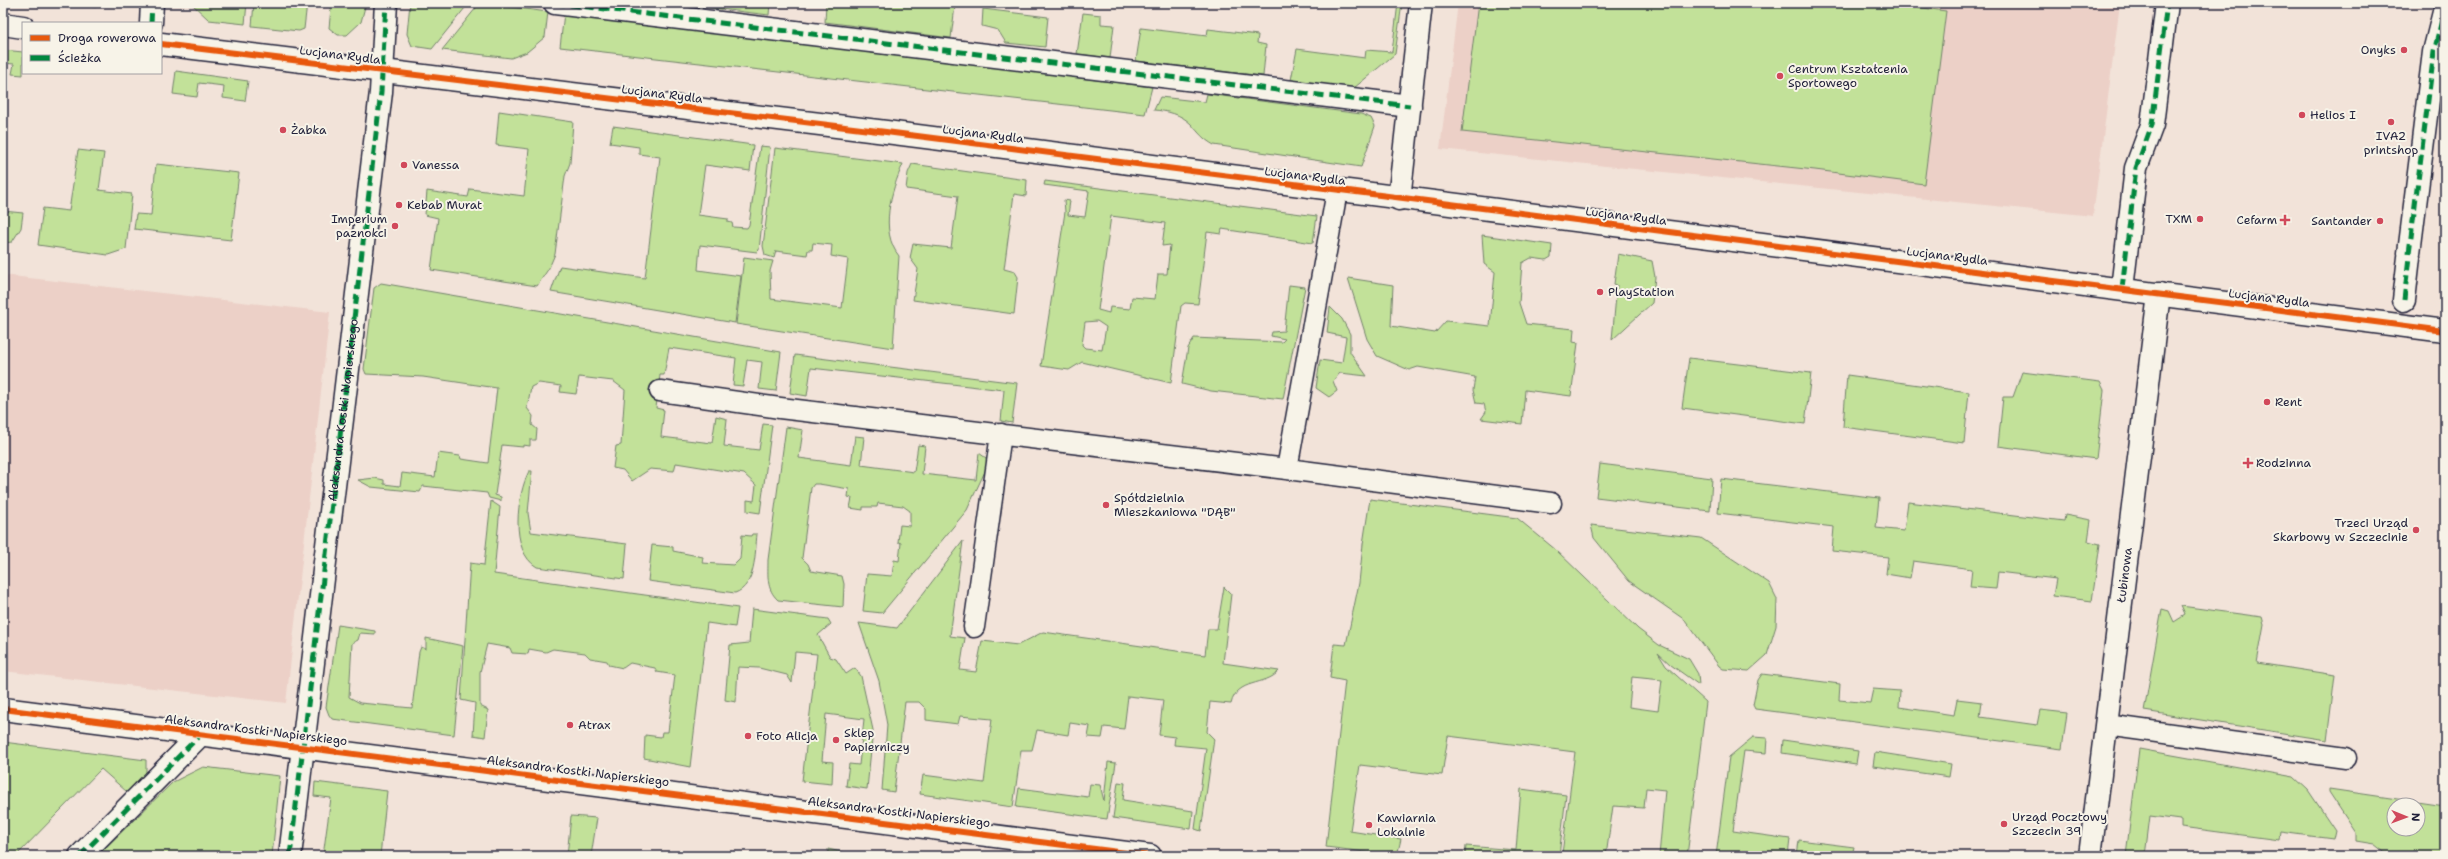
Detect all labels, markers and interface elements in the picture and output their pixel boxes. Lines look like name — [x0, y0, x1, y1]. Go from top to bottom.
legend — [22, 22, 162, 74]
text: Droga rowerowa — [58, 30, 157, 46]
street label: Lucjana Rydla — [298, 42, 382, 68]
place label: Onyks — [2361, 42, 2396, 58]
marker: Onyks — [2399, 45, 2409, 55]
text: Ścieżka — [58, 50, 101, 66]
place label: Centrum Kształcenia Sportowego — [1788, 61, 1908, 91]
marker: Centrum Kształcenia Sportowego — [1775, 71, 1785, 81]
street label: Lucjana Rydla — [620, 81, 704, 107]
place label: Helios I — [2310, 107, 2356, 123]
marker: Helios I — [2297, 110, 2307, 120]
marker: IVA2 printshop — [2386, 117, 2396, 127]
street label: Lucjana Rydla — [941, 121, 1025, 147]
place label: Żabka — [291, 122, 327, 138]
marker: Żabka — [278, 125, 288, 135]
place label: IVA2 printshop — [2364, 128, 2419, 158]
place label: Vanessa — [412, 157, 460, 173]
marker: Vanessa — [399, 160, 409, 170]
street label: Lucjana Rydla — [1263, 163, 1347, 189]
place label: Kebab Murat — [407, 197, 482, 213]
marker: Kebab Murat — [394, 200, 404, 210]
street label: Lucjana Rydla — [1584, 203, 1668, 229]
place label: Imperium paznokci — [331, 211, 387, 241]
place label: TXM — [2165, 211, 2192, 227]
place label: Cefarm — [2237, 212, 2277, 228]
place label: Santander — [2311, 213, 2372, 229]
marker: TXM — [2195, 214, 2205, 224]
marker: Cefarm — [2280, 215, 2290, 225]
marker: Santander — [2375, 216, 2385, 226]
marker: Imperium paznokci — [390, 221, 400, 231]
street label: Lucjana Rydla — [1905, 243, 1989, 269]
place label: PlayStation — [1608, 284, 1674, 300]
street label: Lucjana Rydla — [2227, 285, 2311, 311]
marker: PlayStation — [1595, 287, 1605, 297]
street label: Aleksandra Kostki Napierskiego — [324, 318, 362, 503]
place label: Rent — [2275, 394, 2302, 410]
marker: Rent — [2262, 397, 2272, 407]
place label: Rodzinna — [2256, 455, 2311, 471]
marker: Rodzinna — [2243, 458, 2253, 468]
place label: Spółdzielnia Mieszkaniowa "DĄB" — [1114, 490, 1236, 520]
marker: Spółdzielnia Mieszkaniowa "DĄB" — [1101, 500, 1111, 510]
place label: Trzeci Urząd Skarbowy w Szczecinie — [2273, 515, 2408, 545]
marker: Trzeci Urząd Skarbowy w Szczecinie — [2411, 525, 2421, 535]
street label: Łubinowa — [2113, 546, 2136, 605]
street label: Aleksandra Kostki Napierskiego — [164, 711, 348, 749]
place label: Atrax — [578, 717, 610, 733]
marker: Atrax — [565, 720, 575, 730]
place label: Sklep Papierniczy — [844, 725, 910, 755]
place label: Foto Alicja — [756, 728, 818, 744]
marker: Foto Alicja — [743, 731, 753, 741]
marker: Sklep Papierniczy — [831, 735, 841, 745]
street label: Aleksandra Kostki Napierskiego — [486, 752, 670, 790]
street label: Aleksandra Kostki Napierskiego — [807, 793, 991, 831]
north arrow — [2386, 797, 2426, 837]
place label: Urząd Pocztowy Szczecin 39 — [2012, 809, 2107, 839]
place label: Kawiarnia Lokalnie — [1377, 810, 1436, 840]
text: N — [2408, 813, 2423, 822]
marker: Urząd Pocztowy Szczecin 39 — [1999, 819, 2009, 829]
marker: Kawiarnia Lokalnie — [1364, 820, 1374, 830]

